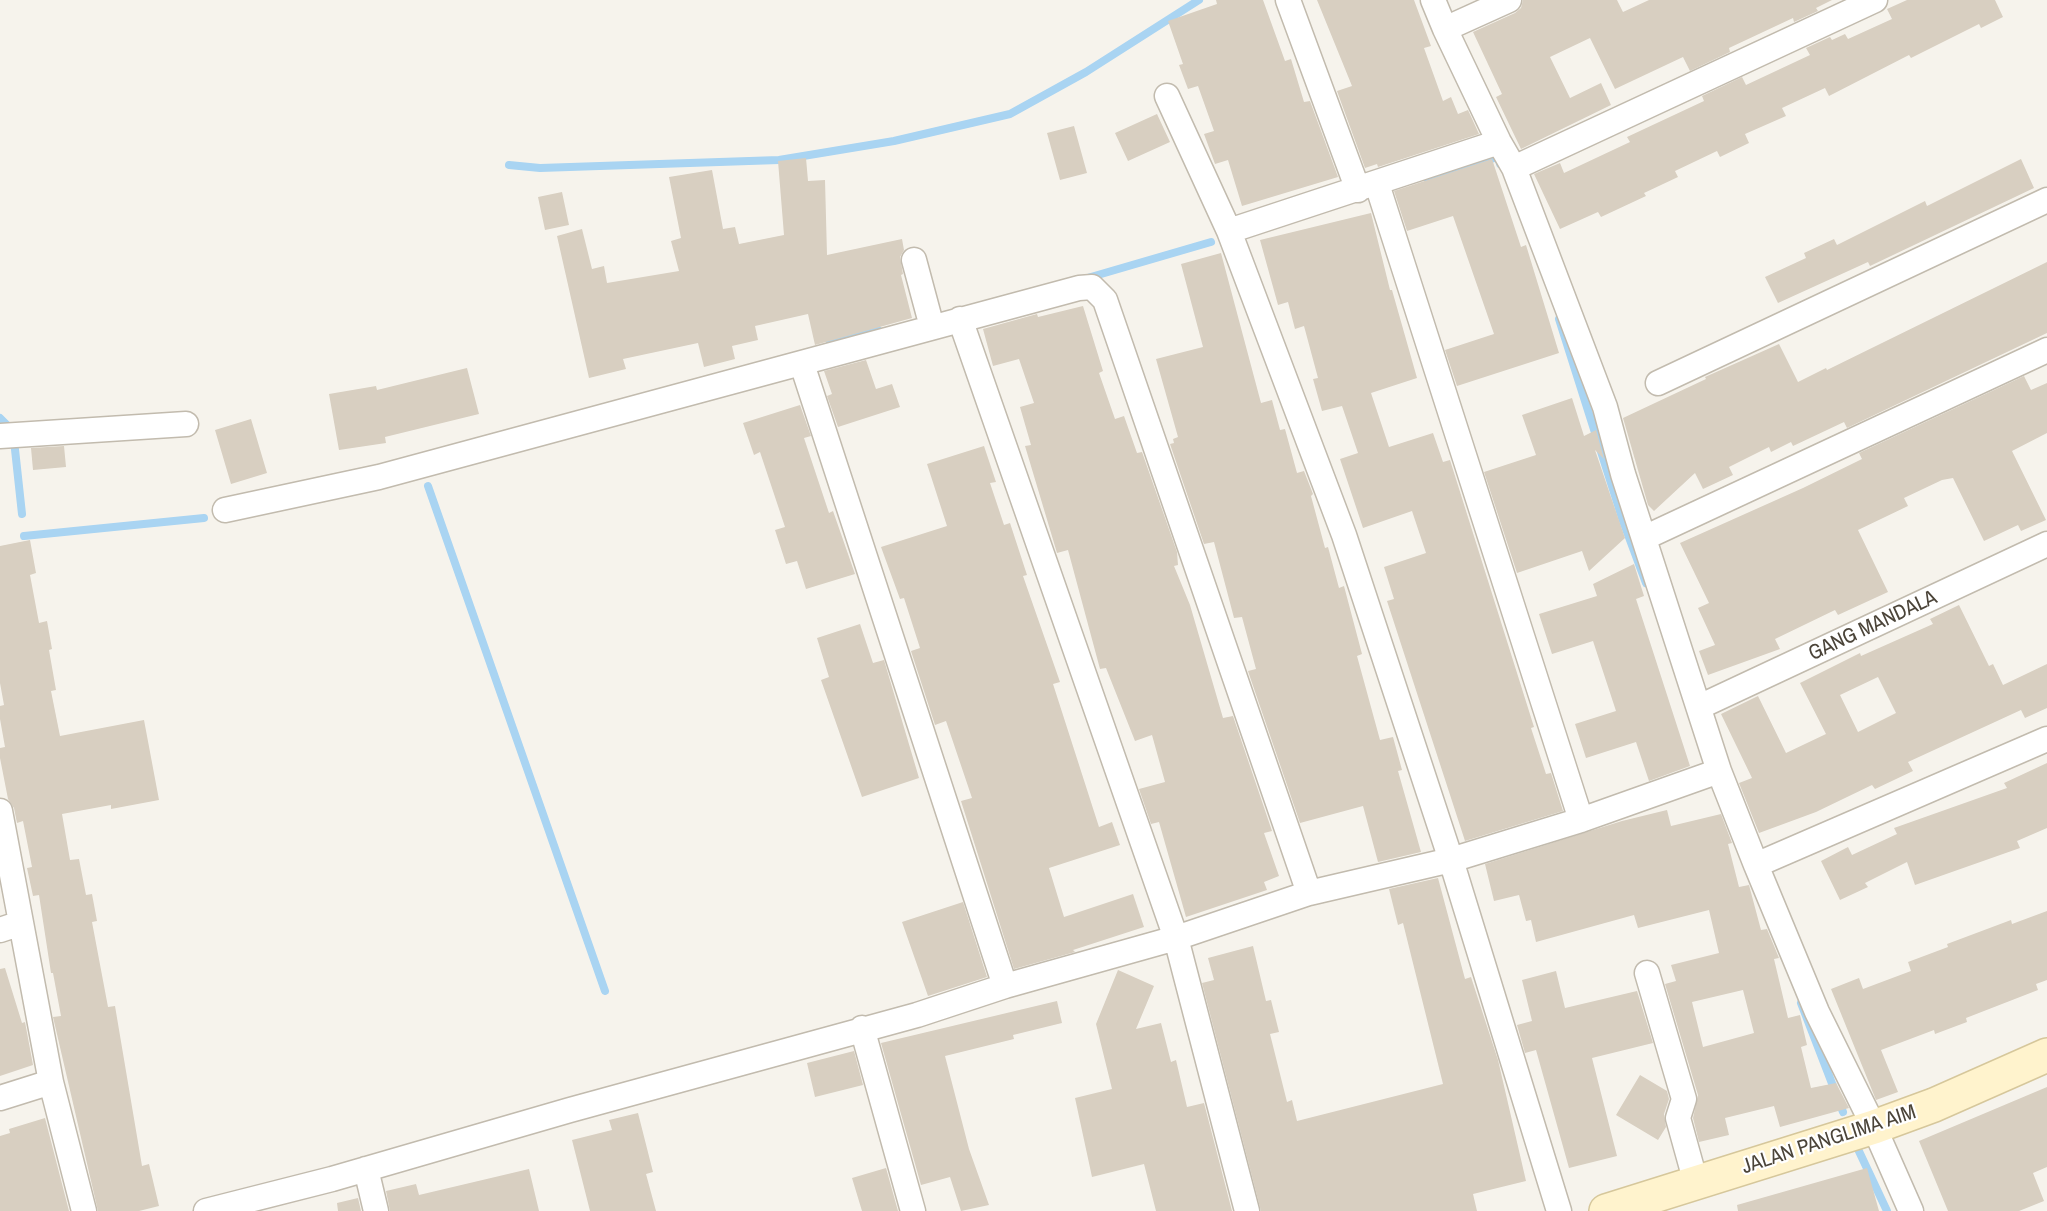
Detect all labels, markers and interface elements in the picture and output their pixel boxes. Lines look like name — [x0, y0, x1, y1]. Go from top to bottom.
street label: GANG MANDALA — [1805, 585, 1941, 667]
street label: JALAN PANGLIMA AIM — [1739, 1100, 1919, 1180]

